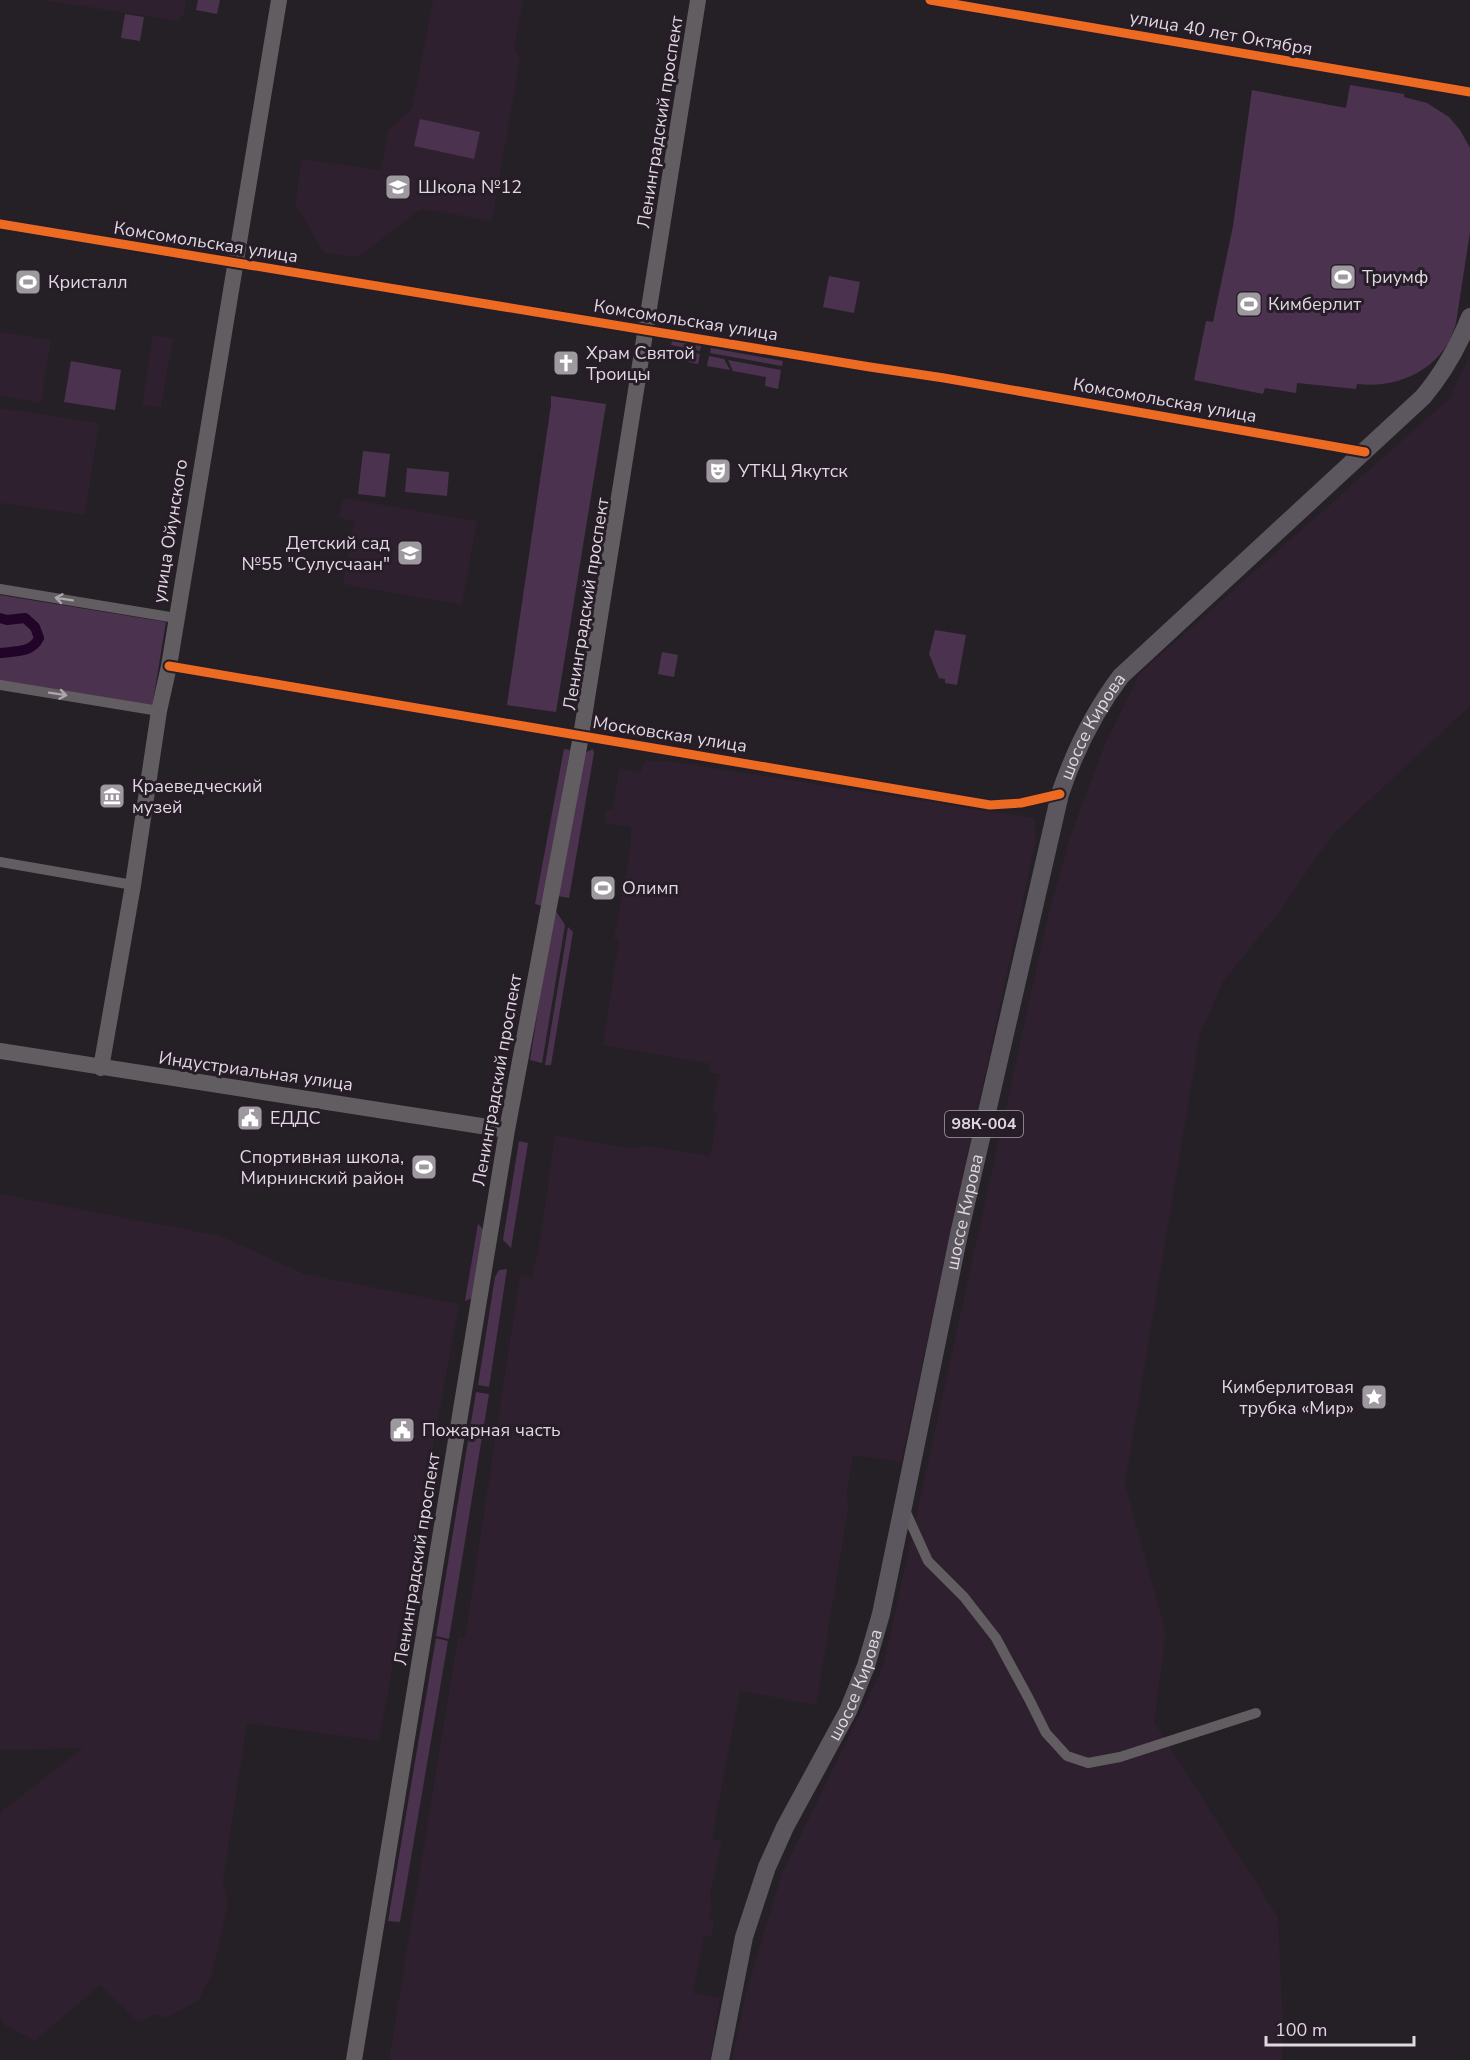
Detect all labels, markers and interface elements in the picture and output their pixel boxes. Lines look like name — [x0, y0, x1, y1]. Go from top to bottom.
street label: улица 40 лет Октября — [1128, 5, 1314, 61]
street label: Ленинградский проспект — [631, 14, 689, 230]
school or university icon: Школа №12 — [383, 172, 413, 202]
place label: Школа №12 — [418, 175, 522, 199]
street label: Комсомольская улица — [112, 216, 300, 268]
sports icon: Триумф — [1328, 262, 1358, 292]
place label: Триумф — [1362, 265, 1428, 289]
sports icon: Кристалл — [13, 267, 43, 297]
place label: Кристалл — [48, 270, 128, 294]
sports icon: Кимберлит — [1234, 289, 1264, 319]
place label: Кимберлит — [1268, 292, 1361, 316]
street label: Комсомольская улица — [592, 294, 780, 346]
place label: Храм Святой Троицы — [586, 341, 695, 386]
church icon: Храм Святой Троицы — [551, 348, 581, 378]
street label: Комсомольская улица — [1071, 372, 1259, 428]
theatre icon: УТКЦ Якутск — [703, 456, 733, 486]
street label: улица Ойунского — [147, 457, 193, 605]
place label: УТКЦ Якутск — [737, 459, 848, 483]
street label: Ленинградский проспект — [557, 496, 615, 712]
place label: Детский сад №55 "Сулусчаан" — [241, 531, 390, 576]
school or university icon: Детский сад №55 "Сулусчаан" — [395, 538, 425, 568]
one-way arrow — [55, 594, 75, 605]
street label: шоссе Кирова — [1054, 668, 1131, 783]
one-way arrow — [47, 689, 67, 700]
street label: Московская улица — [591, 710, 749, 758]
place label: Краеведческий музей — [132, 774, 263, 819]
museum icon: Краеведческий музей — [97, 781, 127, 811]
sports icon: Олимп — [588, 873, 618, 903]
place label: Олимп — [622, 876, 679, 900]
street label: Ленинградский проспект — [467, 972, 527, 1188]
street label: Индустриальная улица — [157, 1045, 355, 1097]
public building icon: ЕДДС — [235, 1103, 265, 1133]
place label: ЕДДС — [270, 1106, 321, 1130]
road number: 98К-004 — [945, 1111, 1023, 1137]
place label: Спортивная школа, Мирнинский район — [240, 1145, 404, 1190]
street label: шоссе Кирова — [940, 1151, 989, 1272]
sports icon: Спортивная школа, Мирнинский район — [409, 1152, 439, 1182]
place label: Кимберлитовая трубка «Мир» — [1221, 1375, 1354, 1420]
place icon: Кимберлитовая трубка «Мир» — [1359, 1382, 1389, 1412]
public building icon: Пожарная часть — [387, 1415, 417, 1445]
place label: Пожарная часть — [422, 1418, 561, 1442]
street label: Ленинградский проспект — [388, 1451, 446, 1667]
street label: шоссе Кирова — [822, 1626, 888, 1745]
scale bar — [1266, 2009, 1414, 2047]
text: 100 m — [1275, 2018, 1327, 2042]

